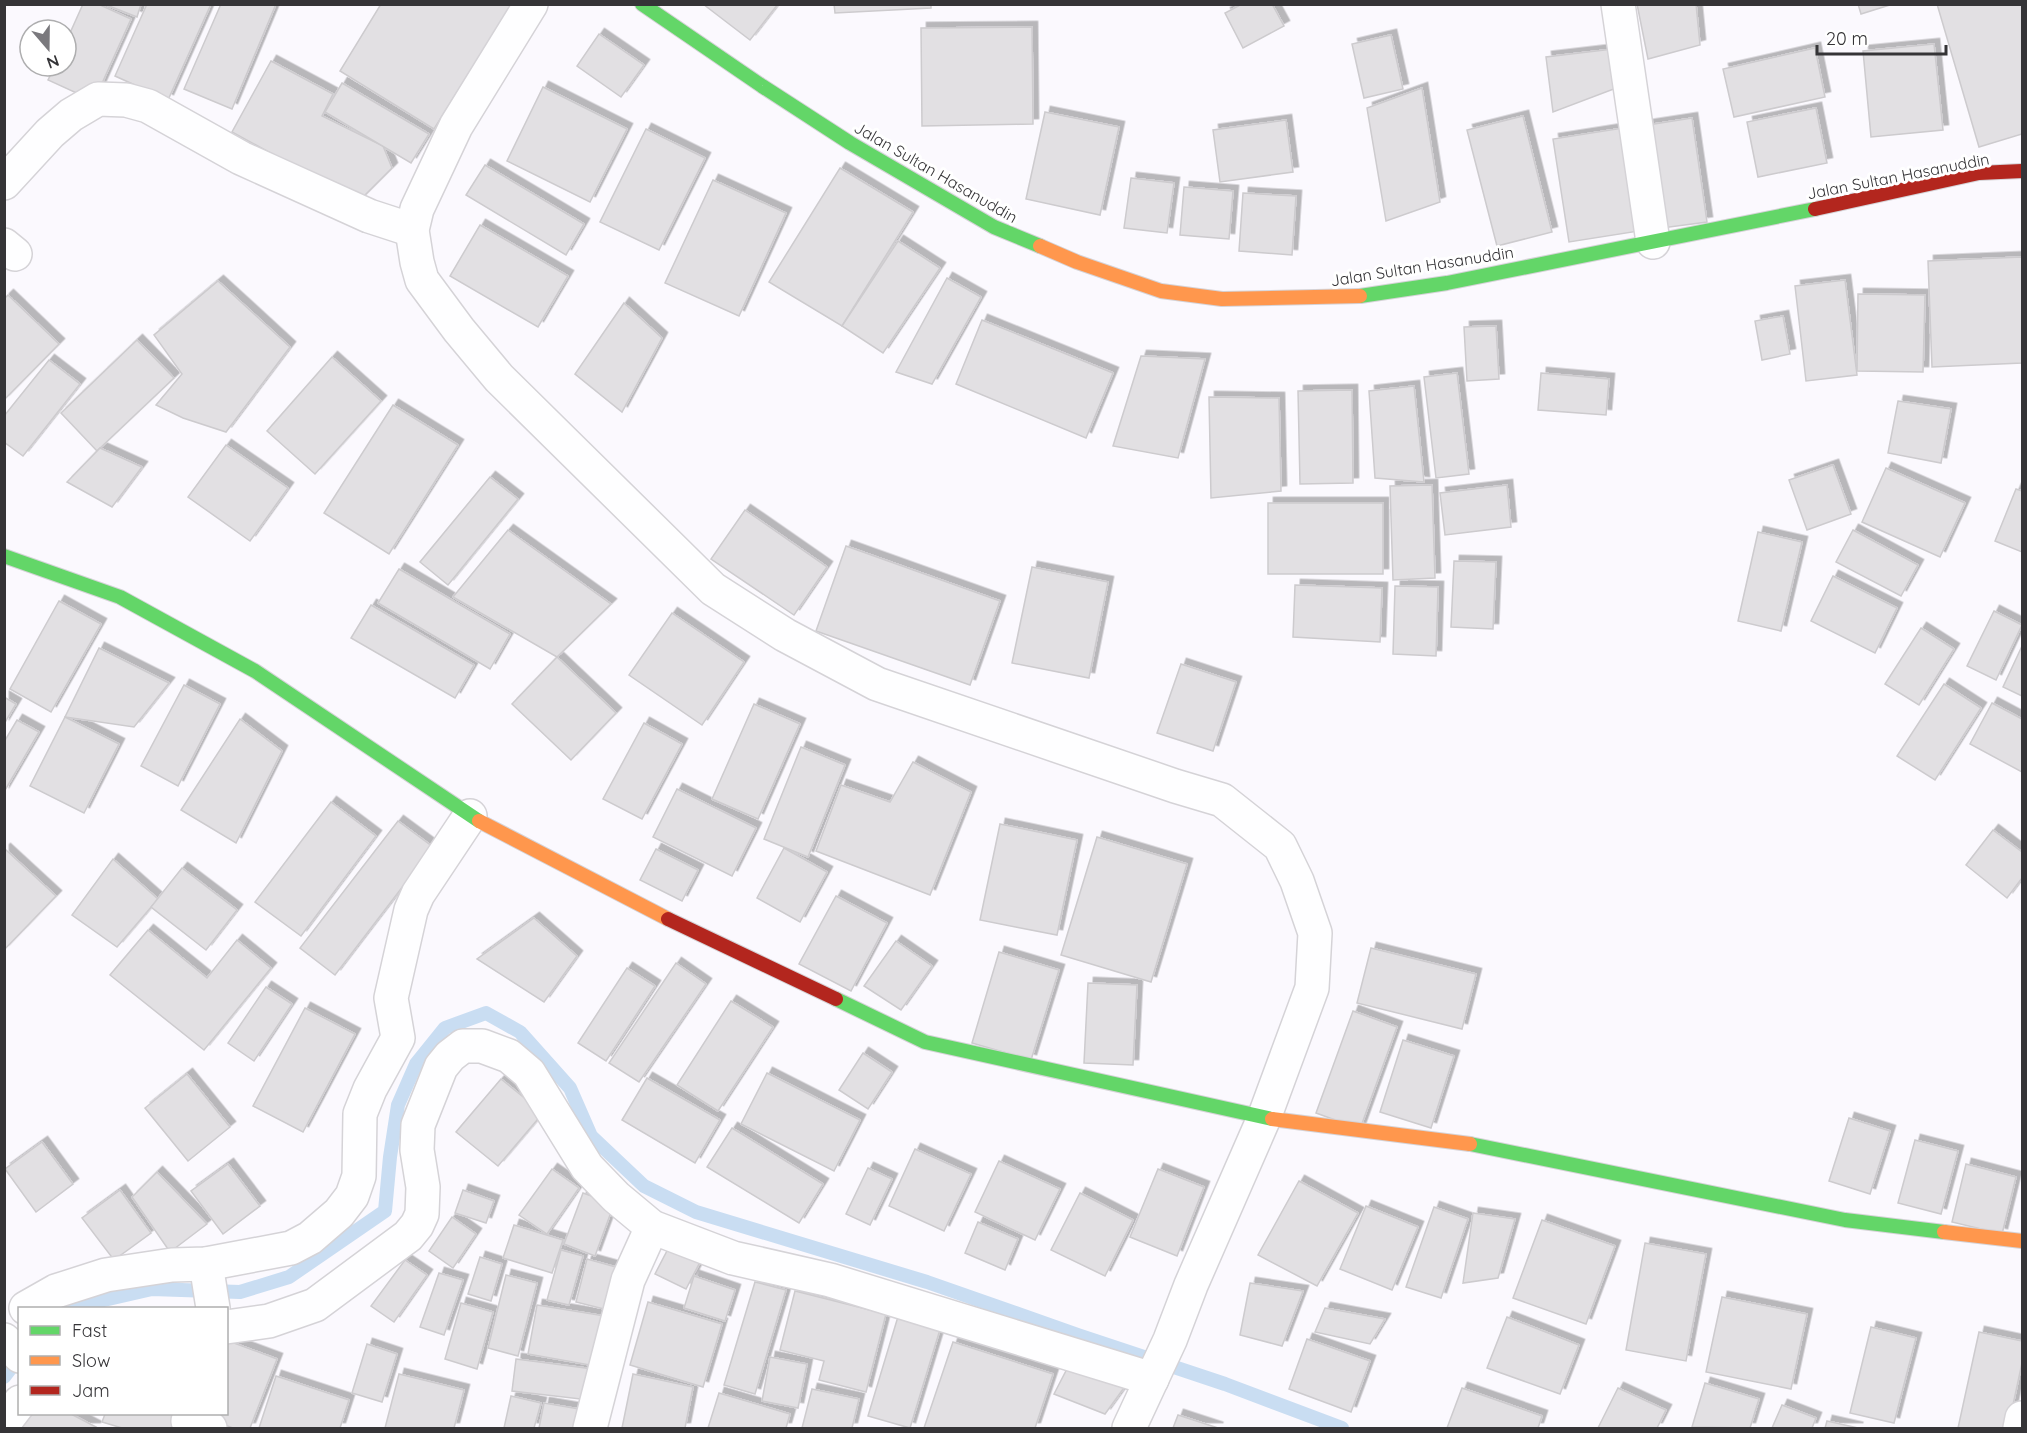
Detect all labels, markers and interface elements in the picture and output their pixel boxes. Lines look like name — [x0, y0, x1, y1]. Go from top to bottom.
north arrow — [18, 18, 78, 78]
scale bar — [1817, 18, 1946, 56]
text: 20 m — [1826, 27, 1868, 50]
text: N — [44, 51, 62, 74]
street label: Jalan Sultan Hasanuddin — [851, 117, 1021, 227]
street label: Jalan Sultan Hasanuddin — [1805, 149, 1991, 203]
street label: Jalan Sultan Hasanuddin — [1329, 242, 1515, 290]
legend — [18, 1307, 228, 1415]
text: Fast — [72, 1319, 107, 1342]
text: Slow — [72, 1349, 110, 1372]
text: Jam — [72, 1379, 110, 1402]

